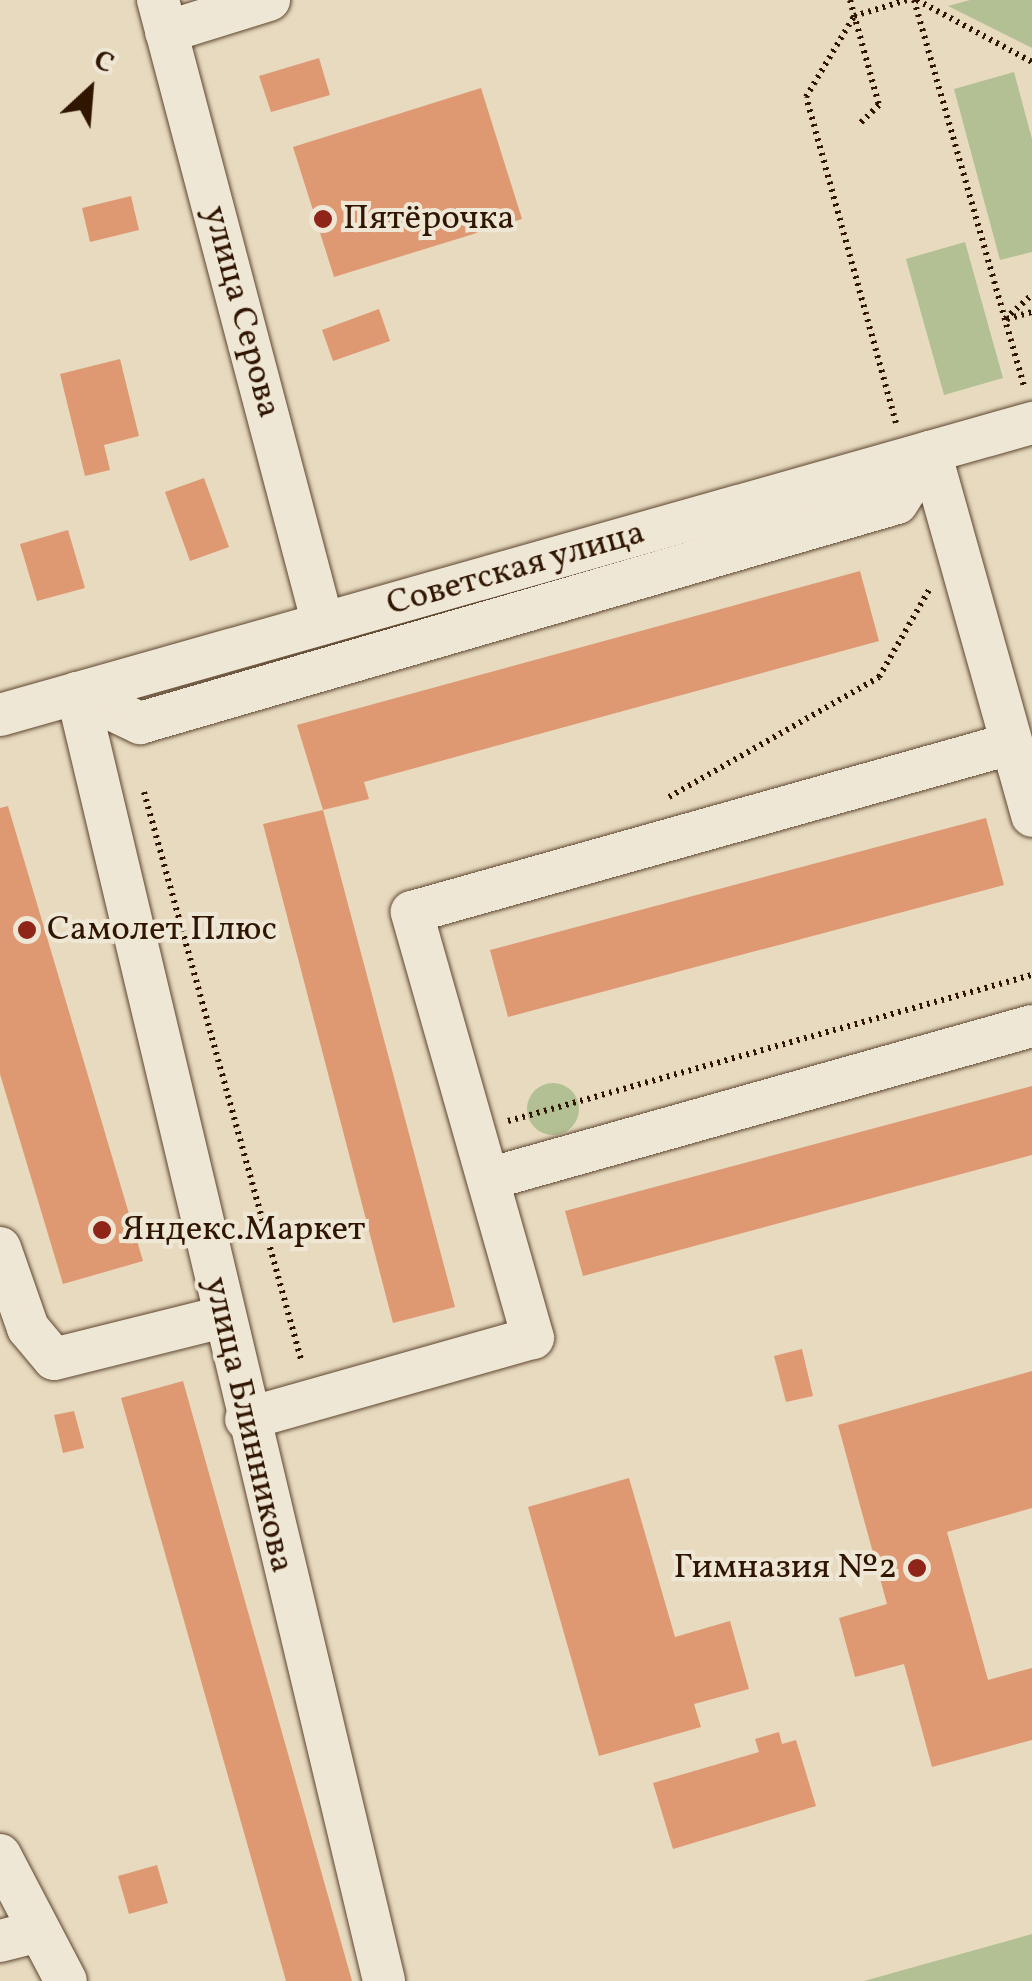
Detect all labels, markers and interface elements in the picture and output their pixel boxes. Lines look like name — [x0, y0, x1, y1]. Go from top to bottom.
north arrow — [40, 40, 140, 140]
text: С — [87, 41, 120, 84]
place label: Пятёрочка — [343, 198, 515, 240]
street label: улица Серова — [193, 201, 289, 423]
marker: Пятёрочка — [312, 208, 334, 230]
street label: Советская улица — [382, 512, 650, 626]
place label: Самолет Плюс — [47, 909, 277, 951]
marker: Самолет Плюс — [16, 919, 38, 941]
place label: Яндекс.Маркет — [122, 1209, 365, 1251]
marker: Яндекс.Маркет — [91, 1219, 113, 1241]
street label: улица Блинникова — [194, 1273, 302, 1577]
place label: Гимназия №2 — [673, 1547, 897, 1589]
marker: Гимназия №2 — [906, 1557, 928, 1579]

